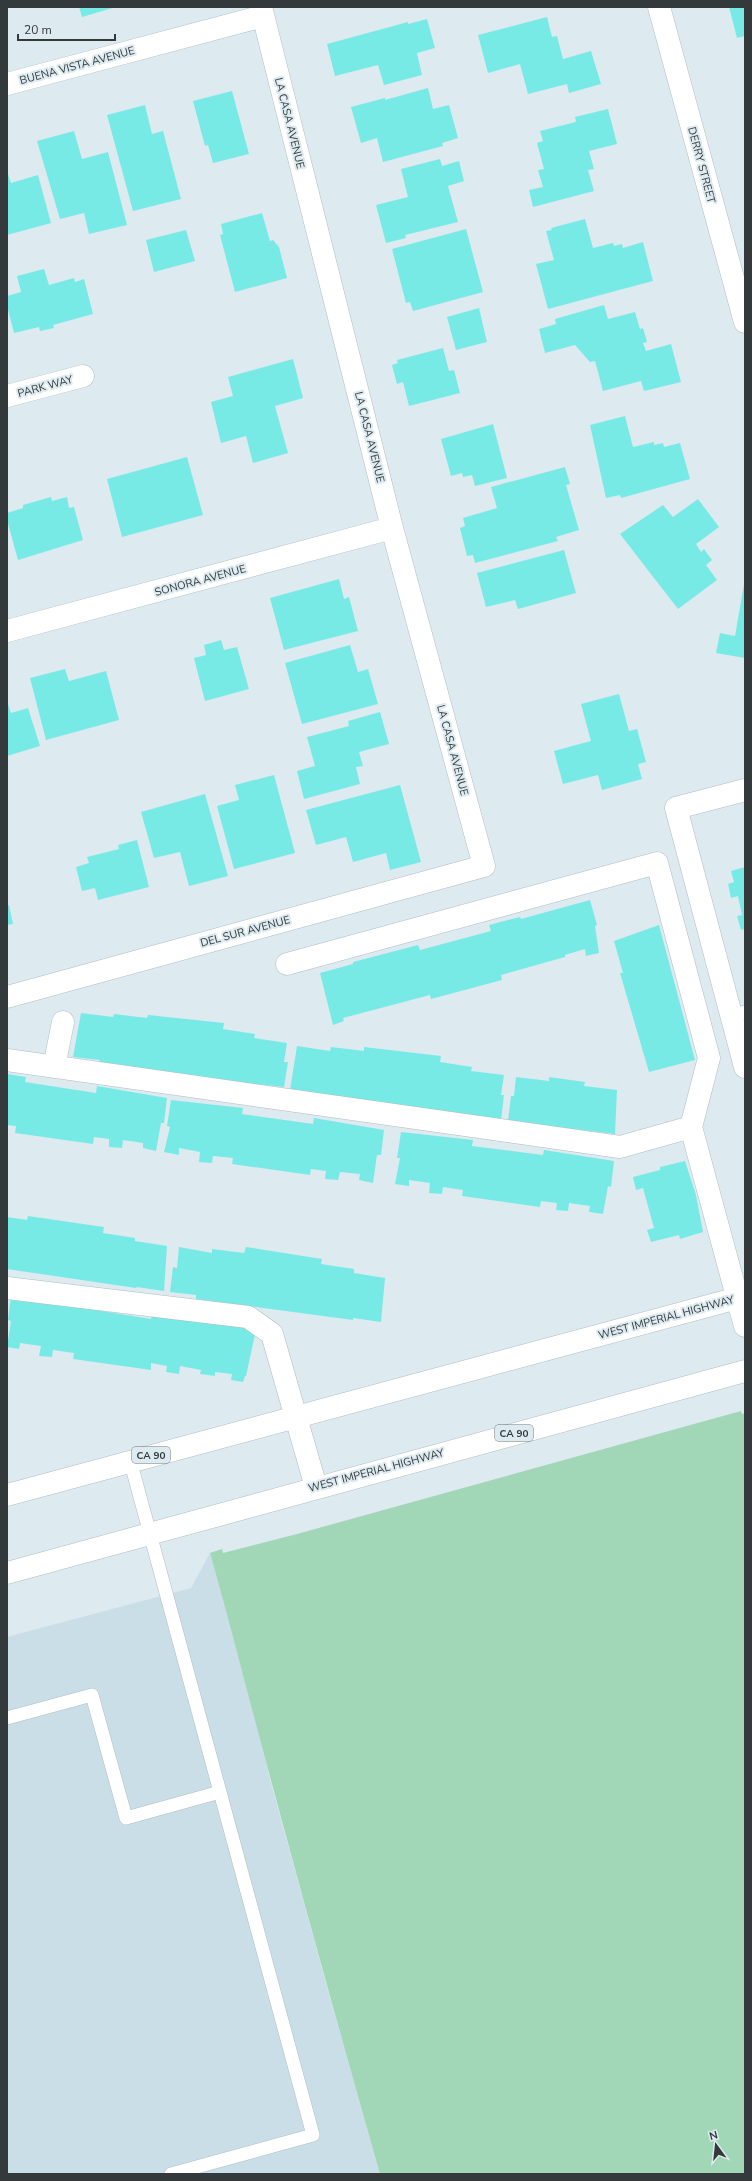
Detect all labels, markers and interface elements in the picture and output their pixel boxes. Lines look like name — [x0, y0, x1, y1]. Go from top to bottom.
scale bar — [18, 16, 115, 42]
text: 20 m — [24, 22, 52, 38]
street label: BUENA VISTA AVENUE — [18, 43, 136, 88]
street label: LA CASA AVENUE — [271, 76, 308, 170]
street label: DERRY STREET — [684, 125, 719, 205]
street label: PARK WAY — [16, 372, 75, 401]
street label: LA CASA AVENUE — [351, 390, 388, 484]
street label: SONORA AVENUE — [153, 561, 247, 600]
street label: LA CASA AVENUE — [433, 703, 472, 797]
street label: DEL SUR AVENUE — [199, 912, 292, 951]
street label: WEST IMPERIAL HIGHWAY — [597, 1292, 736, 1343]
road number: CA 90 — [495, 1425, 533, 1441]
street label: WEST IMPERIAL HIGHWAY — [307, 1445, 446, 1496]
road number: CA 90 — [132, 1447, 170, 1463]
north arrow — [696, 2125, 736, 2165]
text: N — [708, 2128, 719, 2144]

